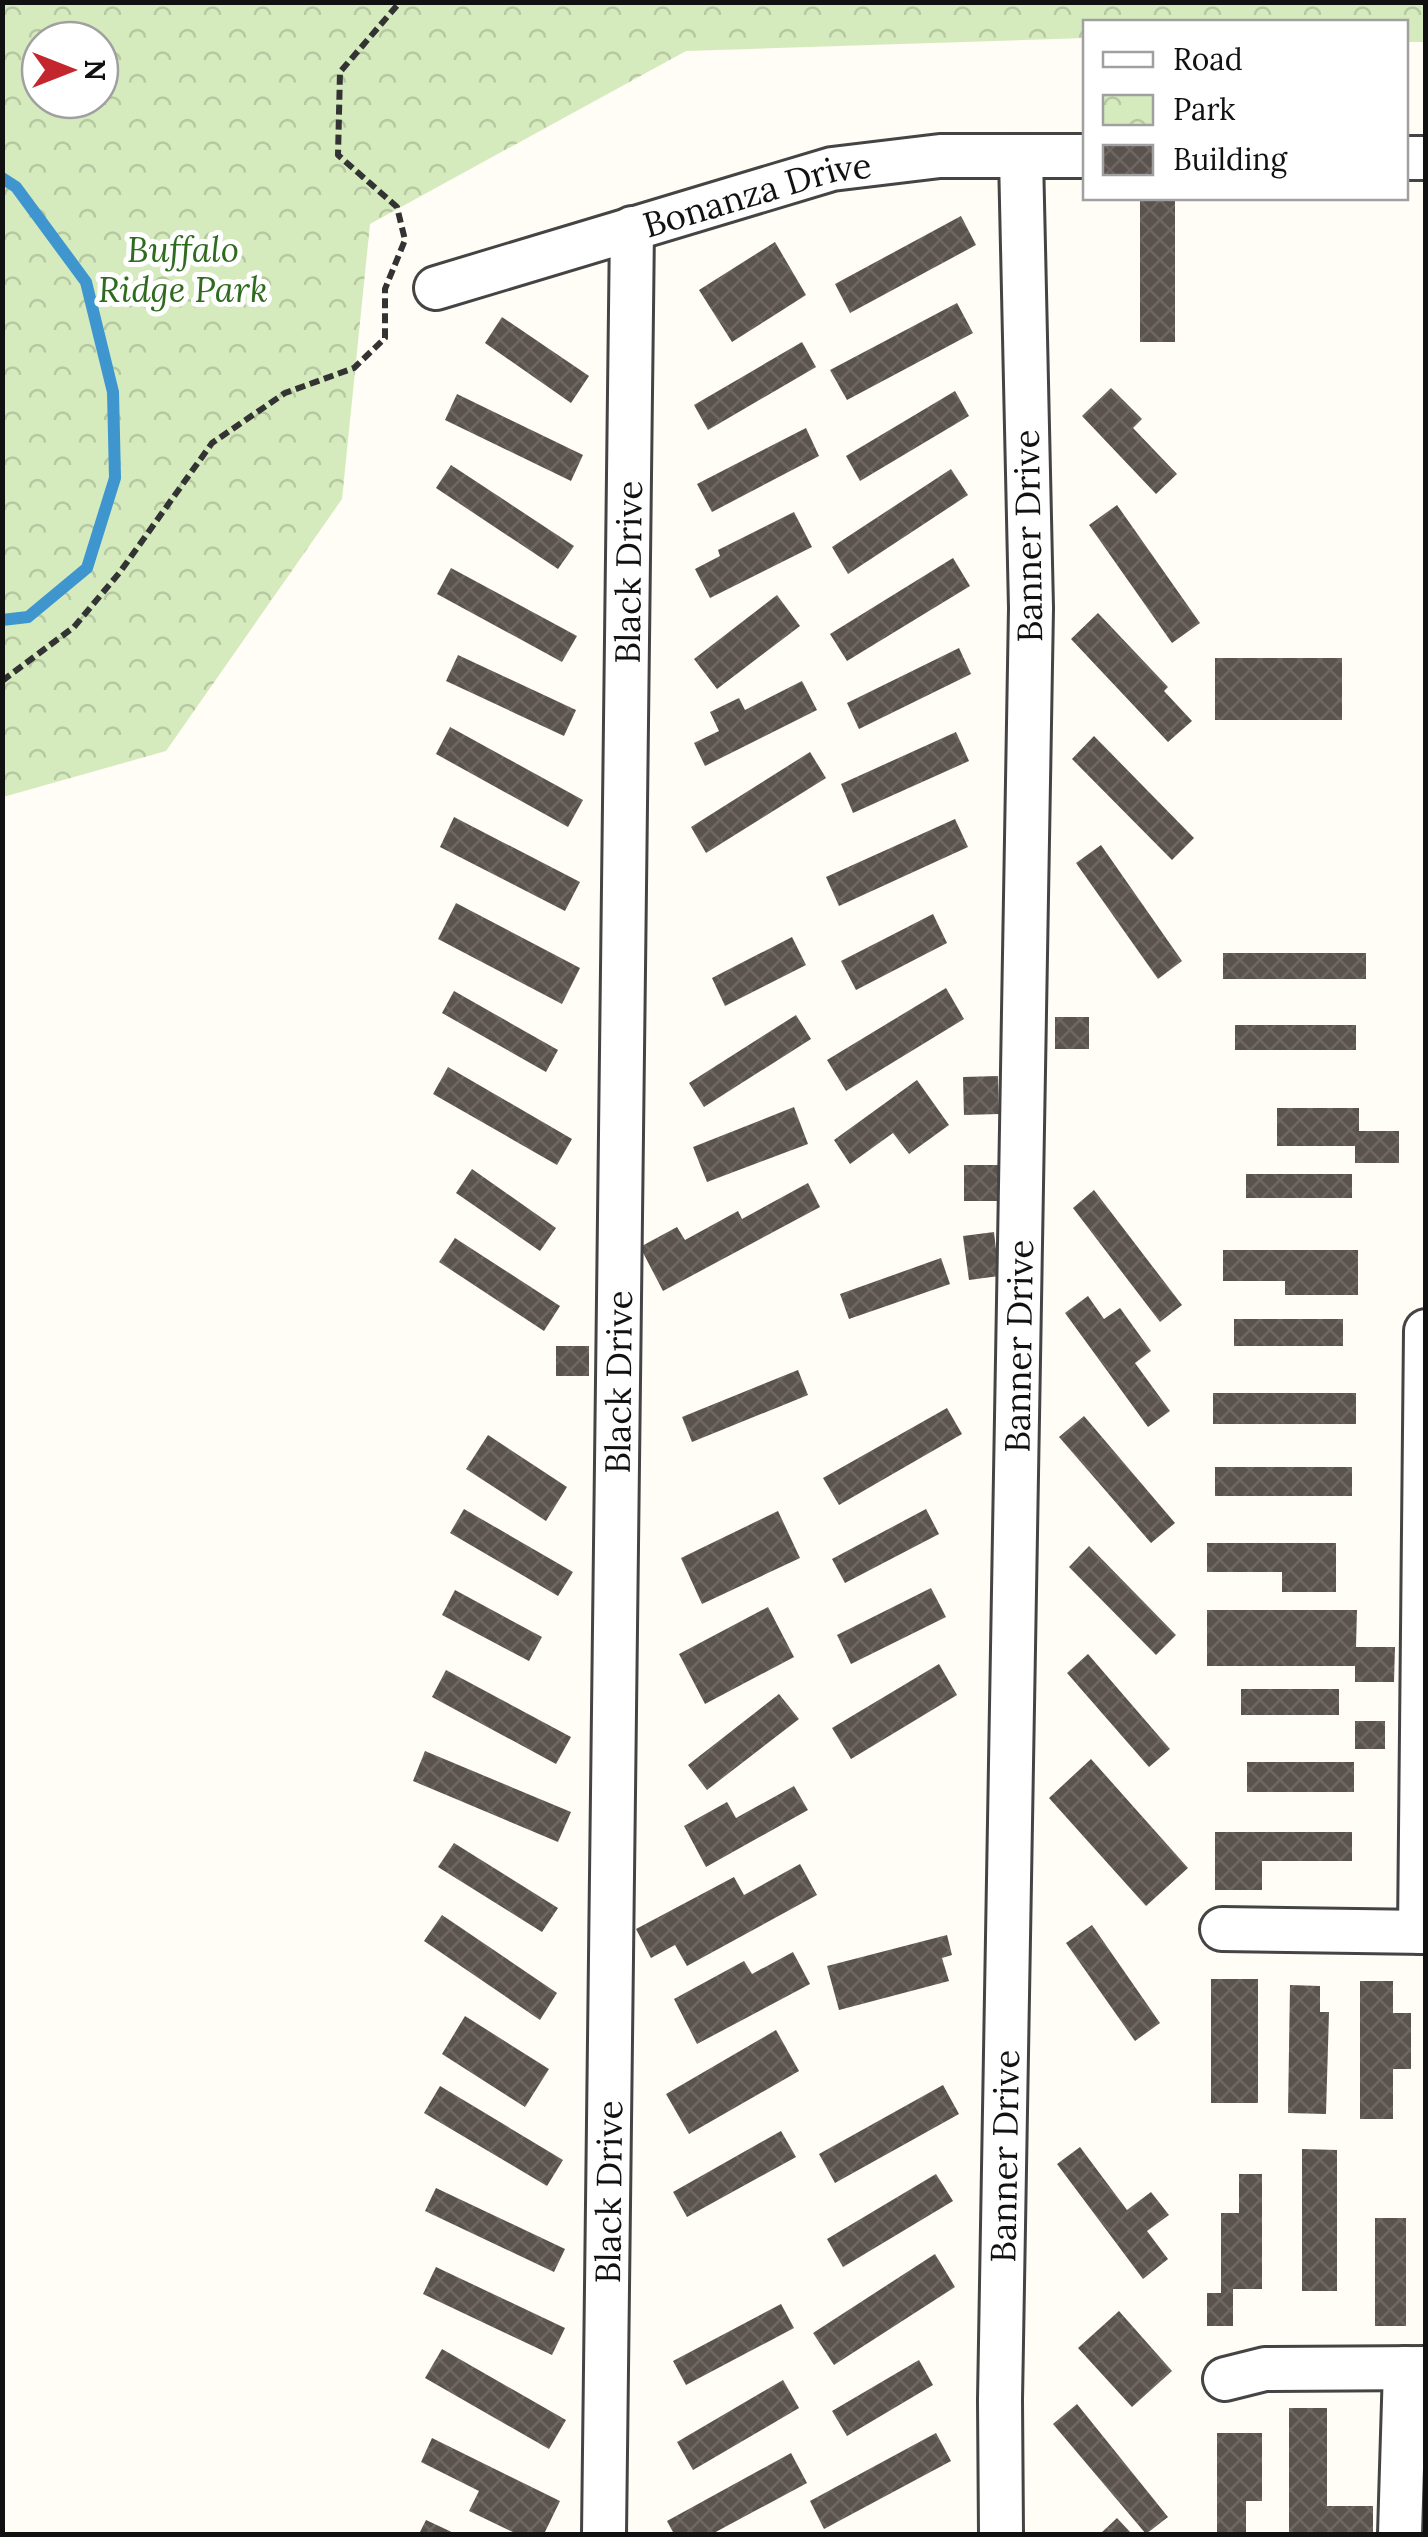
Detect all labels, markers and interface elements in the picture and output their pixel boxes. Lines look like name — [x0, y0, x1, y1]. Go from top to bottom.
north arrow — [20, 20, 120, 120]
legend — [1083, 20, 1408, 200]
text: Road — [1173, 40, 1243, 78]
text: N — [77, 59, 113, 81]
text: Park — [1173, 90, 1235, 128]
text: Building — [1173, 140, 1289, 179]
street label: Bonanza Drive — [638, 142, 874, 247]
park label: Buffalo Ridge Park — [98, 227, 268, 312]
street label: Banner Drive — [1004, 429, 1052, 643]
street label: Black Drive — [604, 480, 651, 664]
street label: Banner Drive — [994, 1239, 1043, 1453]
street label: Black Drive — [594, 1290, 642, 1474]
street label: Banner Drive — [980, 2049, 1029, 2263]
street label: Black Drive — [585, 2100, 632, 2284]

